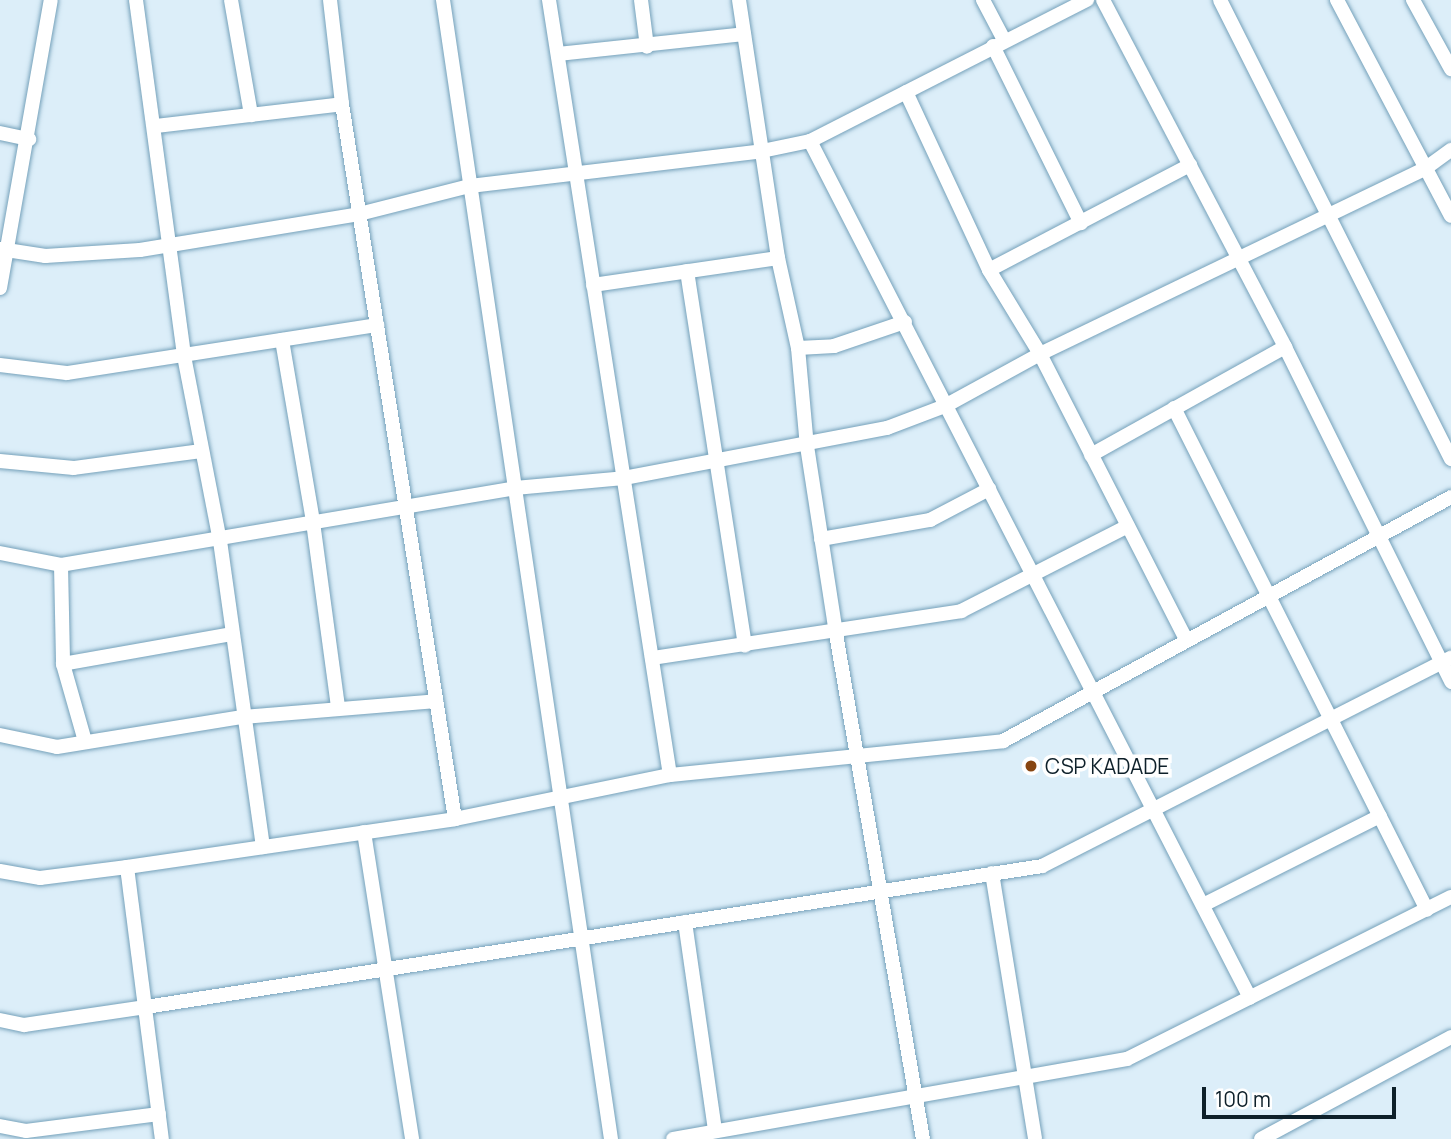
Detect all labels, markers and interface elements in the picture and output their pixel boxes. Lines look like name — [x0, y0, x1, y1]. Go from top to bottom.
place label: CSP KADADE — [1045, 753, 1169, 779]
marker: CSP KADADE — [1023, 758, 1039, 774]
scale bar — [1206, 1072, 1400, 1116]
text: 100 m — [1215, 1085, 1271, 1113]

